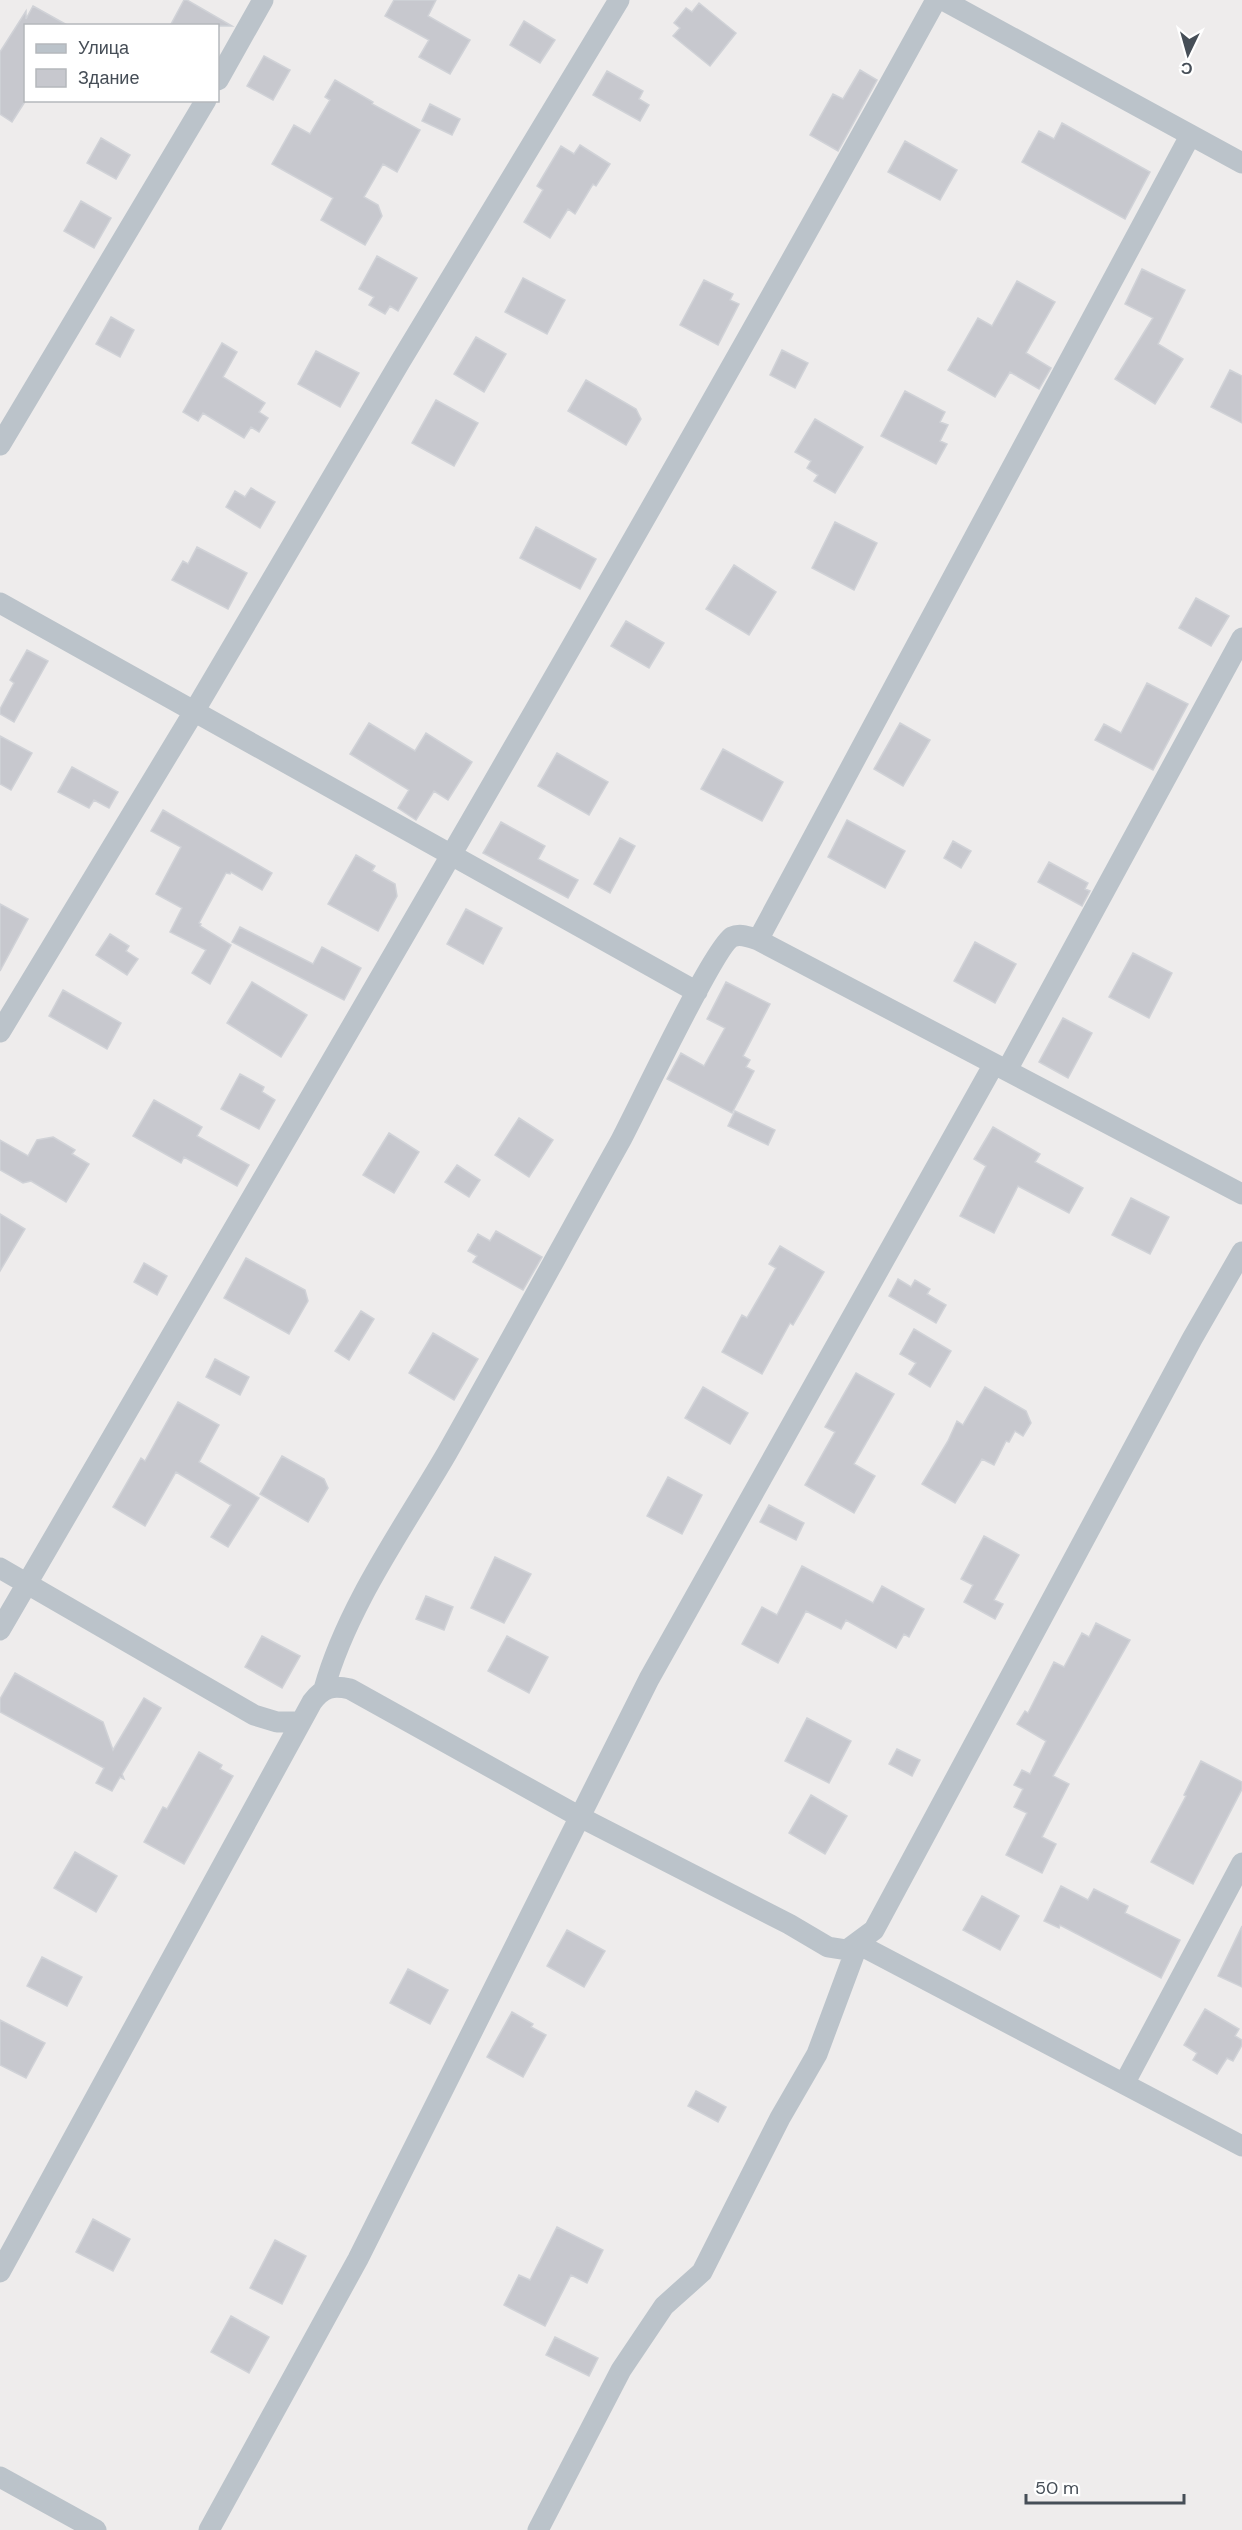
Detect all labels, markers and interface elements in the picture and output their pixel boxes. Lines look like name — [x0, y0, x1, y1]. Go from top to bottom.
legend — [24, 24, 219, 102]
north arrow — [1158, 24, 1218, 84]
text: Улица — [78, 36, 130, 60]
text: С — [1180, 57, 1193, 79]
text: Здание — [78, 66, 139, 90]
scale bar — [1026, 2467, 1184, 2505]
text: 50 m — [1035, 2476, 1079, 2500]

